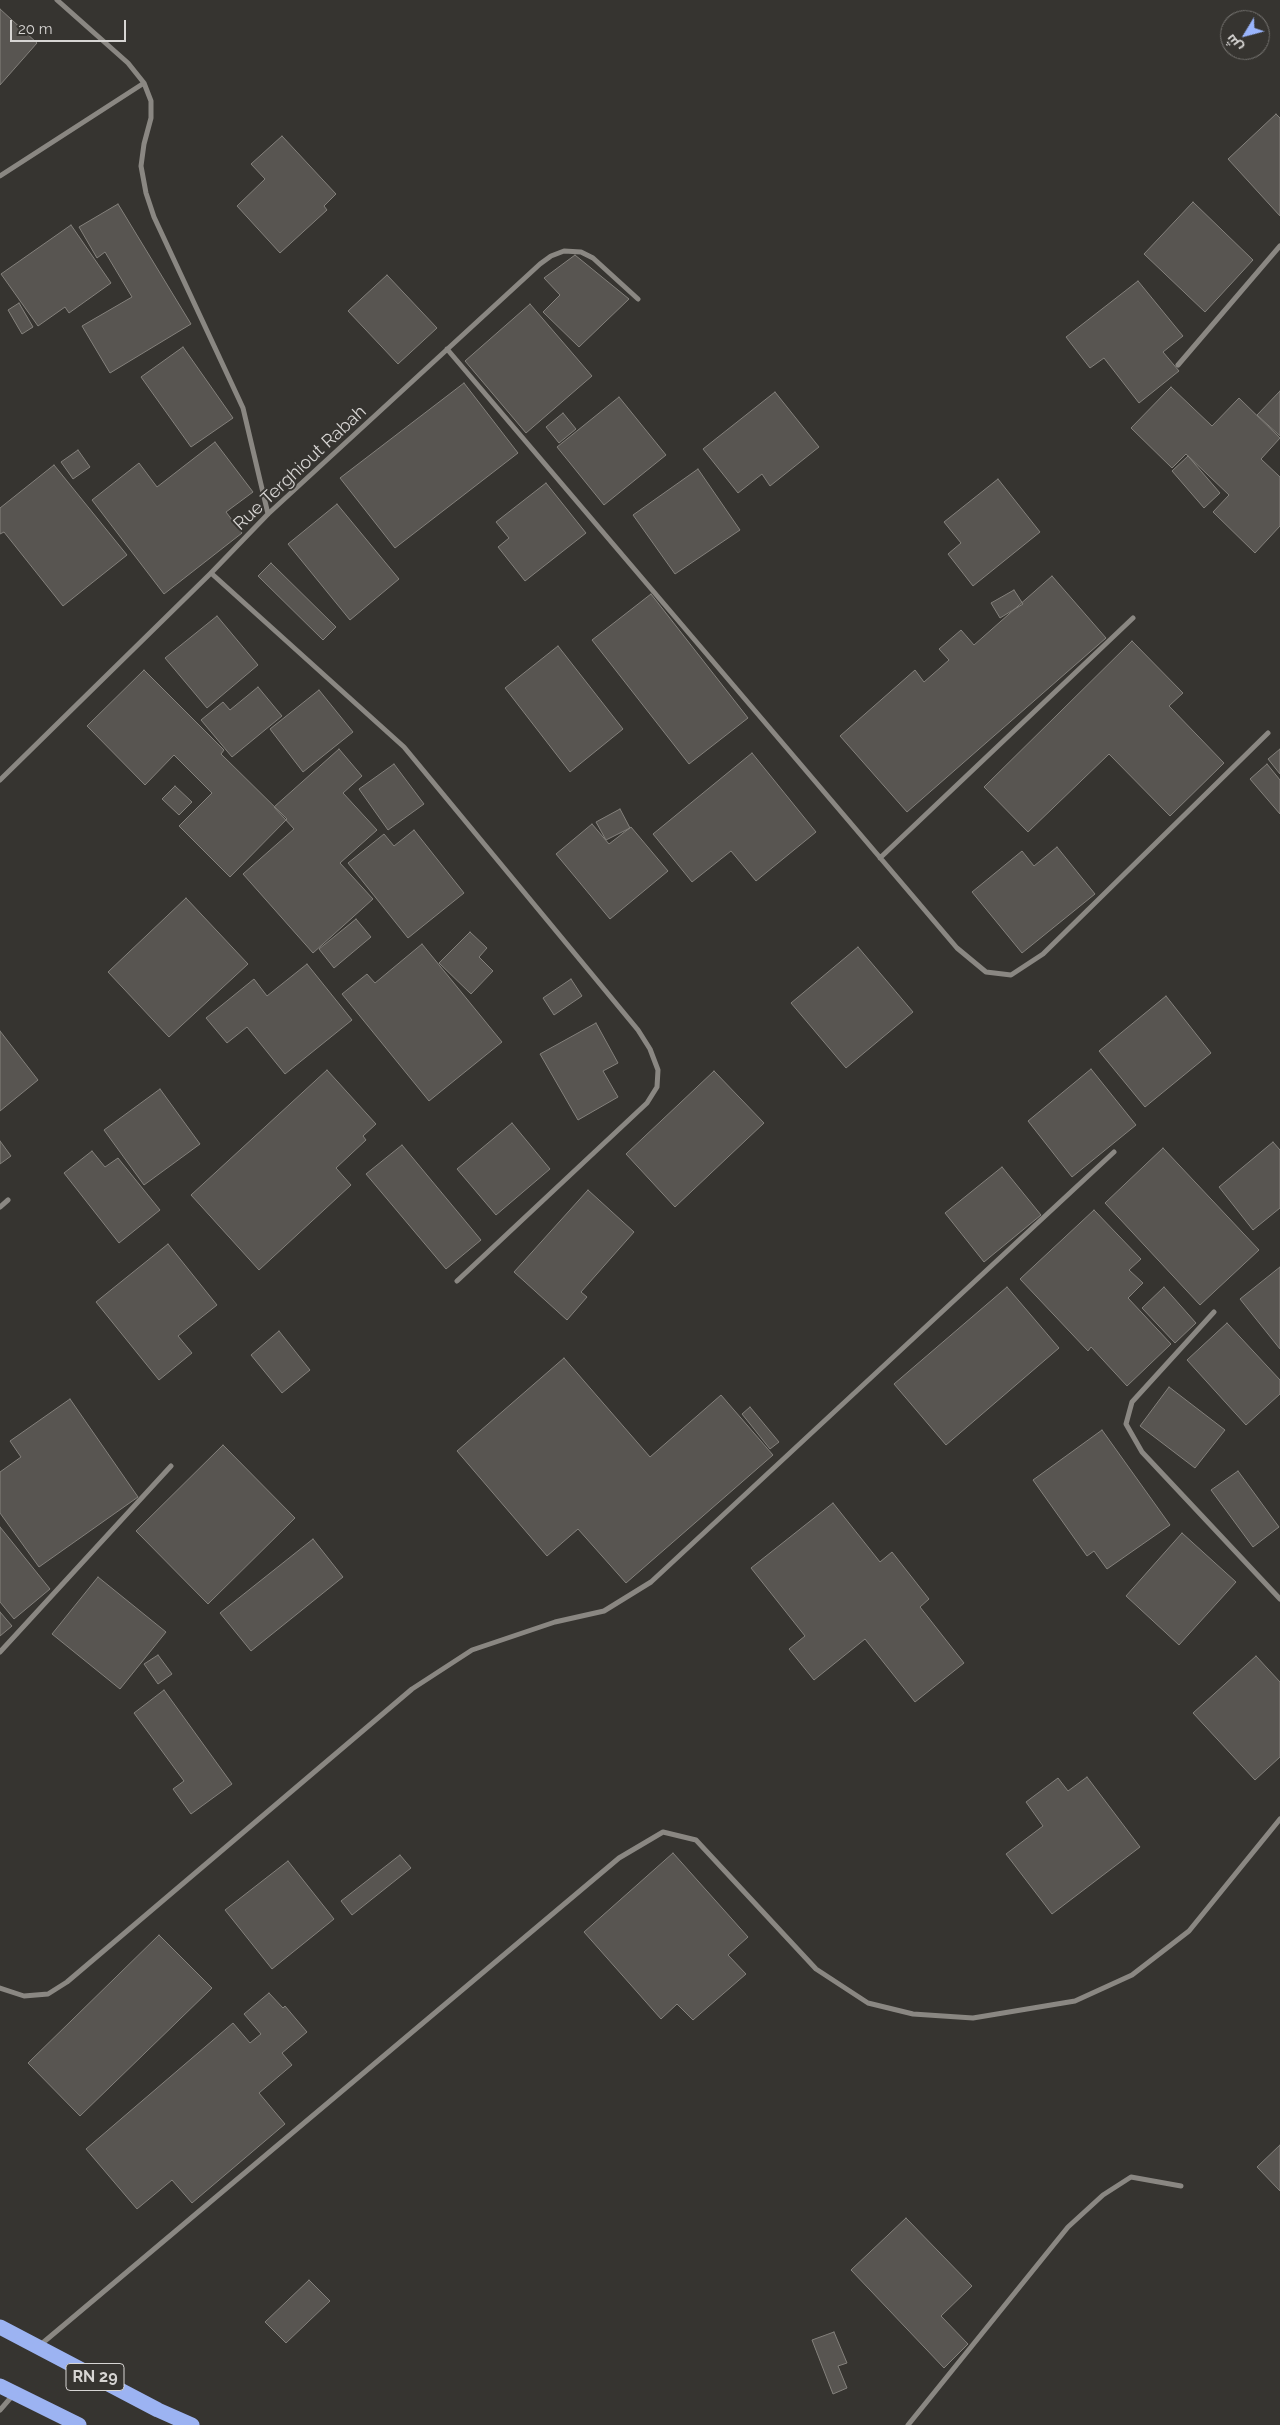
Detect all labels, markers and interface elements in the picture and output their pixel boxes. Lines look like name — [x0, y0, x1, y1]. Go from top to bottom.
scale bar — [12, 10, 129, 42]
north arrow — [1220, 10, 1270, 60]
text: 20 m — [18, 20, 53, 38]
text: ش — [1222, 31, 1246, 55]
street label: Rue Terghiout Rabah — [229, 401, 371, 535]
road number: RN 29 — [66, 2364, 124, 2390]

